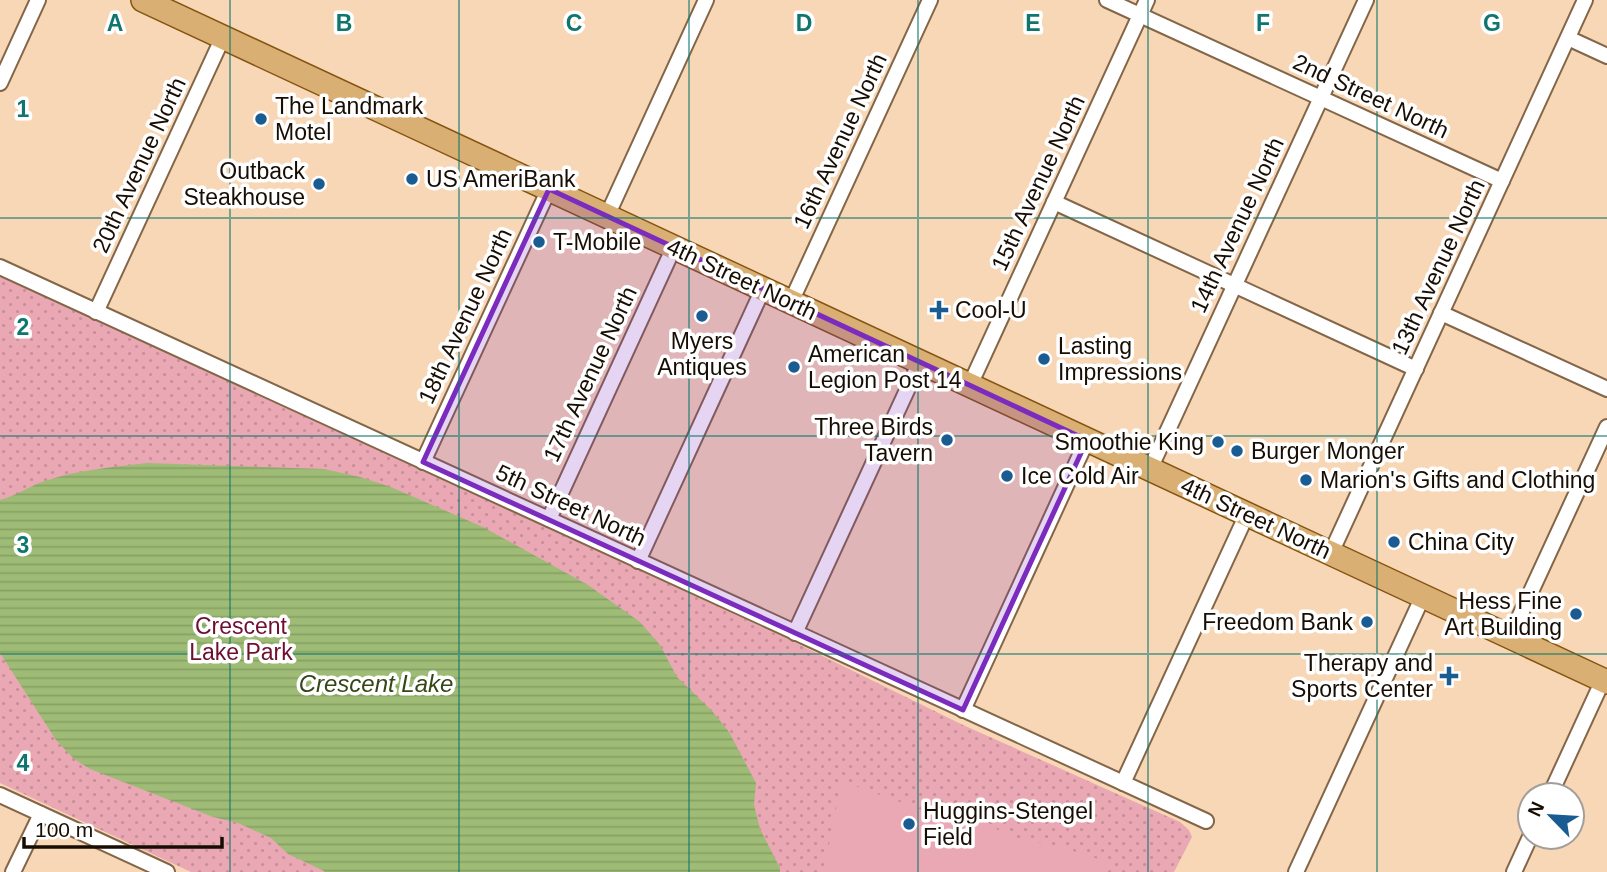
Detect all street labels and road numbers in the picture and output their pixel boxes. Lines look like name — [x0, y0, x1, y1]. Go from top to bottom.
street label: 16th Avenue North — [788, 49, 892, 233]
street label: 2nd Street North — [1289, 49, 1453, 143]
street label: 20th Avenue North — [87, 73, 191, 257]
street label: 15th Avenue North — [986, 91, 1090, 275]
street label: 14th Avenue North — [1185, 133, 1289, 317]
street label: 13th Avenue North — [1386, 175, 1490, 359]
street label: 18th Avenue North — [413, 224, 517, 408]
street label: 4th Street North — [663, 233, 821, 325]
street label: 17th Avenue North — [538, 282, 642, 466]
street label: 5th Street North — [492, 459, 650, 551]
street label: 4th Street North — [1177, 472, 1335, 564]

